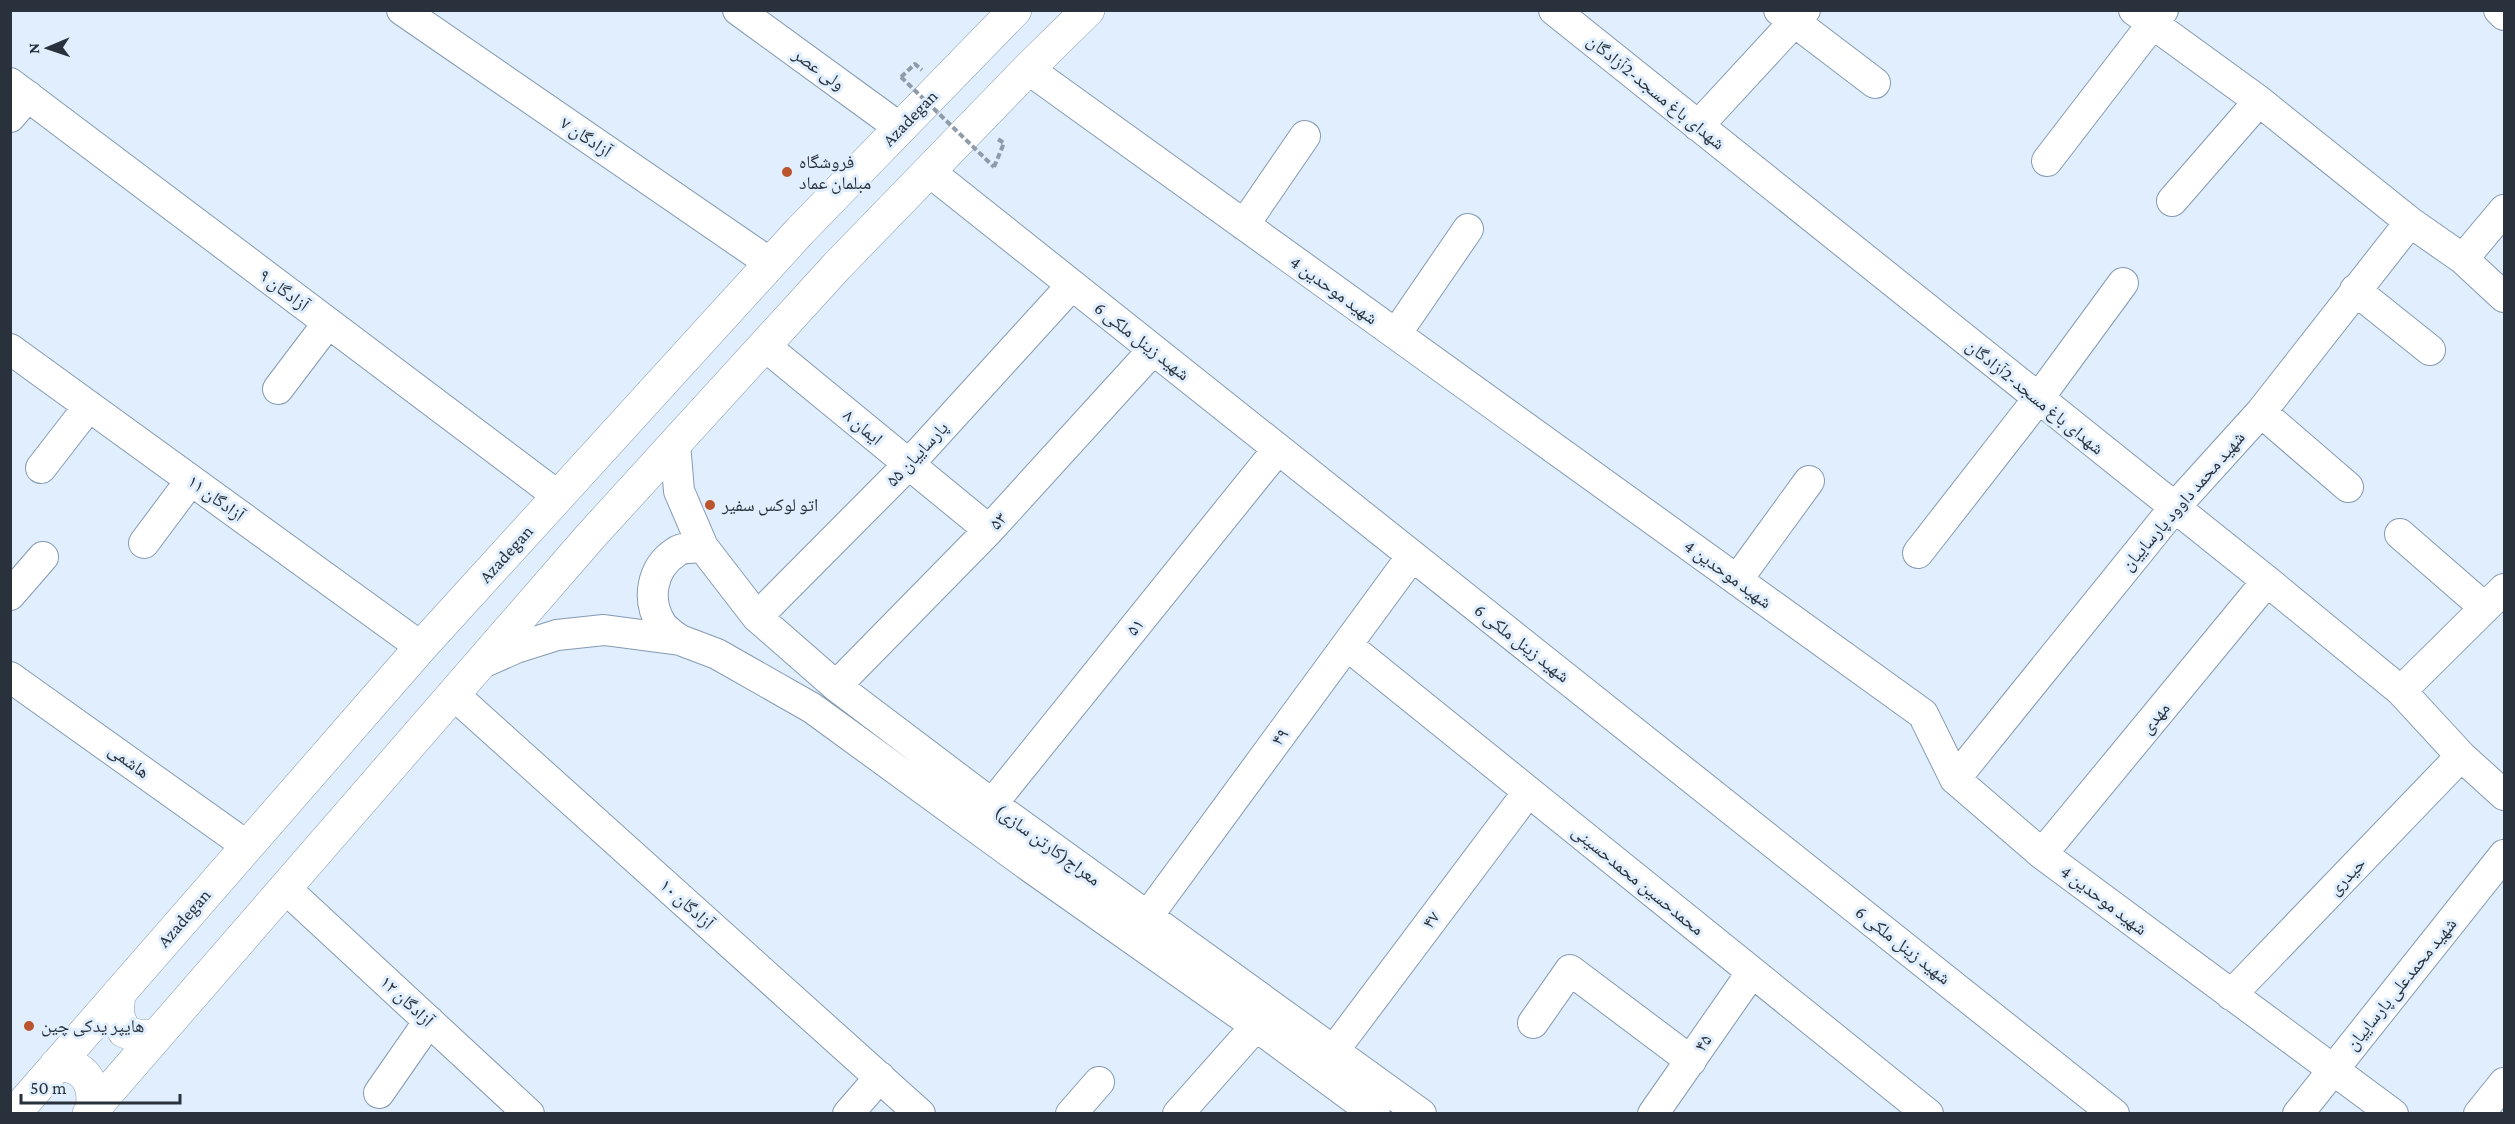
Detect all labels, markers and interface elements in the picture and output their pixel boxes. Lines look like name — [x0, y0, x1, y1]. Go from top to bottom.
north arrow — [18, 18, 78, 78]
street label: شهدای‌ باغ مسجد-2آزادگان — [1583, 30, 1729, 154]
text: N — [25, 43, 42, 54]
street label: ولی عصر — [788, 43, 848, 95]
street label: Azadegan — [878, 86, 942, 150]
street label: ۷ آزادگان — [556, 113, 616, 162]
place label: فروشگاه مبلمان عماد — [799, 152, 871, 194]
marker: فروشگاه مبلمان عماد — [780, 165, 794, 179]
street label: 4 شهید موحدین — [1286, 252, 1382, 329]
street label: ۹ آزادگان — [255, 265, 313, 316]
street label: 6 شهید زینل ملکی — [1090, 298, 1194, 385]
street label: شهدای‌ باغ مسجد-2آزادگان — [1962, 335, 2108, 459]
street label: ۸ ایمان — [839, 405, 886, 450]
street label: پارساییان ۵۵ — [882, 417, 953, 491]
street label: شهید محمد داوود پارساییان — [2117, 427, 2250, 575]
street label: ۱۱ آزادگان — [183, 471, 249, 526]
place label: اتو لوکس سفیر — [721, 495, 818, 516]
marker: اتو لوکس سفیر — [703, 498, 717, 512]
street label: ۵۳ — [985, 508, 1011, 534]
street label: Azadegan — [475, 521, 537, 587]
street label: 4 شهید موحدین — [1680, 536, 1776, 613]
street label: 6 شهید زینل ملکی — [1470, 600, 1574, 687]
street label: ۵۱ — [1122, 614, 1148, 640]
street label: مهدی — [2136, 698, 2174, 738]
street label: ۴۹ — [1267, 725, 1293, 749]
street label: هاشمی — [104, 740, 153, 783]
street label: معراج(کارتن سازی) — [990, 800, 1104, 891]
street label: محمدحسین محمدحسینی — [1568, 821, 1708, 940]
street label: حیدری — [2324, 853, 2370, 900]
street label: 4 شهید موحدین — [2056, 861, 2151, 940]
street label: ۱۰ آزادگان — [655, 875, 718, 934]
street label: Azadegan — [153, 885, 215, 951]
street label: 6 شهید زینل ملکی — [1851, 902, 1955, 989]
street label: ۴۷ — [1418, 908, 1444, 932]
street label: شهید محمدعلی پارساییان — [2342, 914, 2461, 1055]
street label: ۱۲ آزادگان — [376, 971, 438, 1032]
place label: هایپر یدکی چین — [41, 1016, 144, 1037]
marker: هایپر یدکی چین — [22, 1019, 36, 1033]
street label: ۴۵ — [1690, 1031, 1716, 1055]
scale bar — [21, 1067, 180, 1105]
text: 50 m — [30, 1078, 67, 1098]

